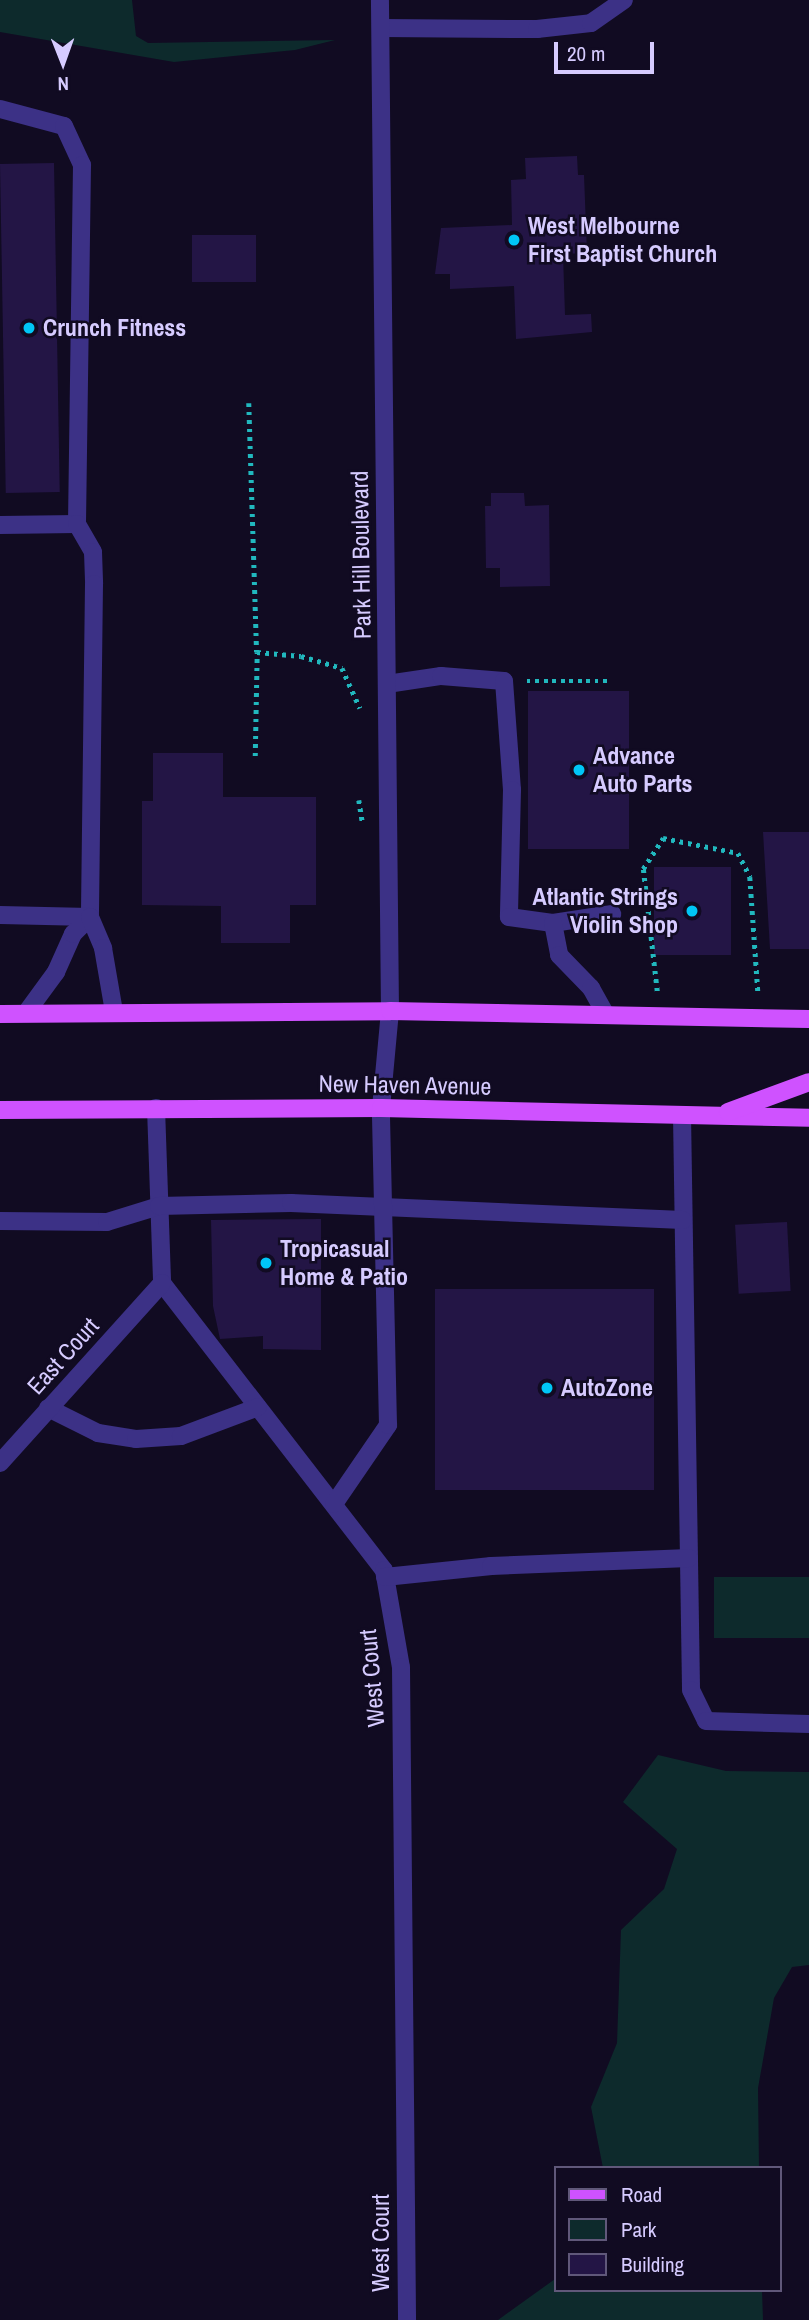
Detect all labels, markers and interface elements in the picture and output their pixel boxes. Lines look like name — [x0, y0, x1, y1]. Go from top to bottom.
north arrow — [28, 28, 98, 98]
scale bar — [557, 28, 657, 72]
text: 20 m — [567, 39, 605, 68]
text: N — [58, 71, 69, 97]
place label: West Melbourne First Baptist Church — [528, 212, 717, 268]
marker: West Melbourne First Baptist Church — [506, 232, 522, 248]
place label: Crunch Fitness — [43, 314, 186, 342]
marker: Crunch Fitness — [21, 320, 37, 336]
street label: Park Hill Boulevard — [345, 471, 377, 639]
place label: Advance Auto Parts — [593, 742, 693, 798]
marker: Advance Auto Parts — [571, 762, 587, 778]
place label: Atlantic Strings Violin Shop — [533, 883, 678, 939]
marker: Atlantic Strings Violin Shop — [684, 903, 700, 919]
street label: New Haven Avenue — [318, 1069, 492, 1101]
place label: Tropicasual Home & Patio — [280, 1235, 408, 1291]
marker: Tropicasual Home & Patio — [258, 1255, 274, 1271]
street label: East Court — [21, 1312, 105, 1400]
place label: AutoZone — [561, 1374, 653, 1402]
marker: AutoZone — [539, 1380, 555, 1396]
street label: West Court — [353, 1628, 391, 1728]
legend — [554, 2166, 781, 2292]
text: Road — [621, 2180, 662, 2209]
street label: West Court — [367, 2194, 395, 2292]
text: Park — [621, 2215, 656, 2244]
text: Building — [621, 2250, 684, 2279]

